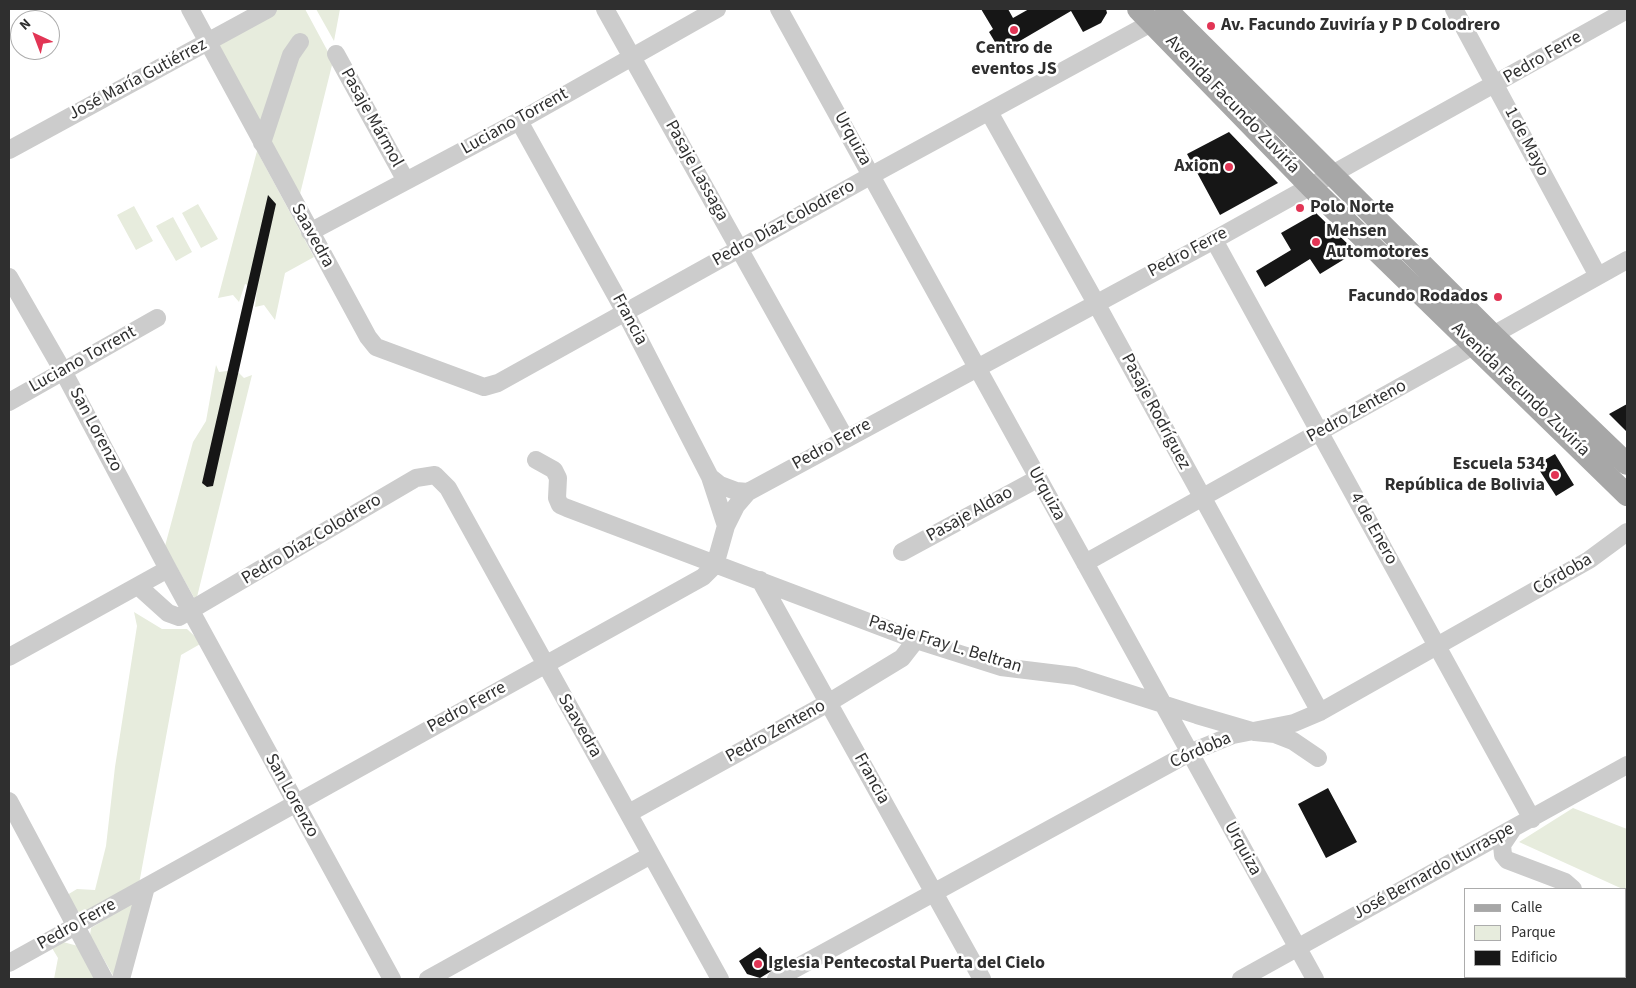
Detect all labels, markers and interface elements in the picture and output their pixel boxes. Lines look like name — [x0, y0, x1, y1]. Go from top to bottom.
north arrow — [10, 10, 60, 60]
text: N — [15, 14, 36, 35]
place label: Av. Facundo Zuviría y P D Colodrero — [1221, 15, 1500, 37]
marker: Av. Facundo Zuviría y P D Colodrero — [1205, 20, 1217, 32]
marker: Centro de eventos JS — [1008, 24, 1020, 36]
street label: Pedro Ferre — [1500, 27, 1586, 89]
street label: Avenida Facundo Zuviría — [1160, 31, 1304, 179]
street label: José María Gutiérrez — [65, 35, 211, 125]
place label: Centro de eventos JS — [971, 38, 1057, 80]
street label: Pasaje Mármol — [335, 65, 407, 171]
street label: Luciano Torrent — [458, 84, 572, 160]
street label: 1 de Mayo — [1499, 104, 1553, 180]
street label: Urquiza — [828, 108, 876, 170]
street label: Pasaje Lassaga — [659, 117, 733, 225]
place label: Axion — [1174, 156, 1219, 178]
marker: Axion — [1223, 161, 1235, 173]
street label: Pedro Díaz Colodrero — [709, 176, 859, 272]
place label: Polo Norte — [1310, 197, 1394, 219]
street label: Saavedra — [286, 200, 338, 272]
marker: Polo Norte — [1294, 202, 1306, 214]
place label: Mehsen Automotores — [1326, 221, 1429, 264]
street label: Pedro Ferre — [1145, 223, 1231, 283]
marker: Mehsen Automotores — [1310, 236, 1322, 248]
place label: Facundo Rodados — [1348, 286, 1488, 308]
street label: Francia — [607, 291, 651, 349]
marker: Facundo Rodados — [1492, 291, 1504, 303]
street label: Avenida Facundo Zuviría — [1446, 318, 1594, 462]
street label: Luciano Torrent — [26, 322, 140, 398]
street label: Pasaje Rodríguez — [1115, 350, 1195, 474]
street label: Pedro Zenteno — [1303, 376, 1411, 448]
street label: San Lorenzo — [64, 384, 126, 476]
street label: Pedro Ferre — [789, 414, 875, 476]
place label: Escuela 534 República de Bolivia — [1384, 454, 1545, 496]
street label: Urquiza — [1022, 463, 1070, 525]
marker: Escuela 534 República de Bolivia — [1549, 469, 1561, 481]
street label: Pasaje Aldao — [923, 482, 1017, 548]
street label: 4 de Enero — [1344, 489, 1402, 569]
street label: Pedro Díaz Colodrero — [238, 490, 386, 590]
street label: Córdoba — [1530, 549, 1596, 601]
street label: Pasaje Fray L. Beltran — [866, 611, 1024, 679]
street label: Pedro Ferre — [424, 677, 510, 739]
street label: Saavedra — [552, 690, 606, 762]
street label: Pedro Zenteno — [722, 696, 830, 768]
street label: Córdoba — [1167, 728, 1235, 774]
street label: San Lorenzo — [259, 750, 323, 842]
street label: Francia — [848, 750, 894, 808]
street label: Urquiza — [1218, 818, 1266, 880]
street label: José Bernardo Iturraspe — [1350, 819, 1518, 925]
legend — [1464, 888, 1626, 978]
street label: Pedro Ferre — [34, 894, 120, 956]
text: Calle — [1511, 897, 1542, 918]
text: Parque — [1511, 922, 1555, 943]
text: Edificio — [1511, 947, 1558, 968]
place label: Iglesia Pentecostal Puerta del Cielo — [768, 953, 1045, 975]
marker: Iglesia Pentecostal Puerta del Cielo — [752, 958, 764, 970]

